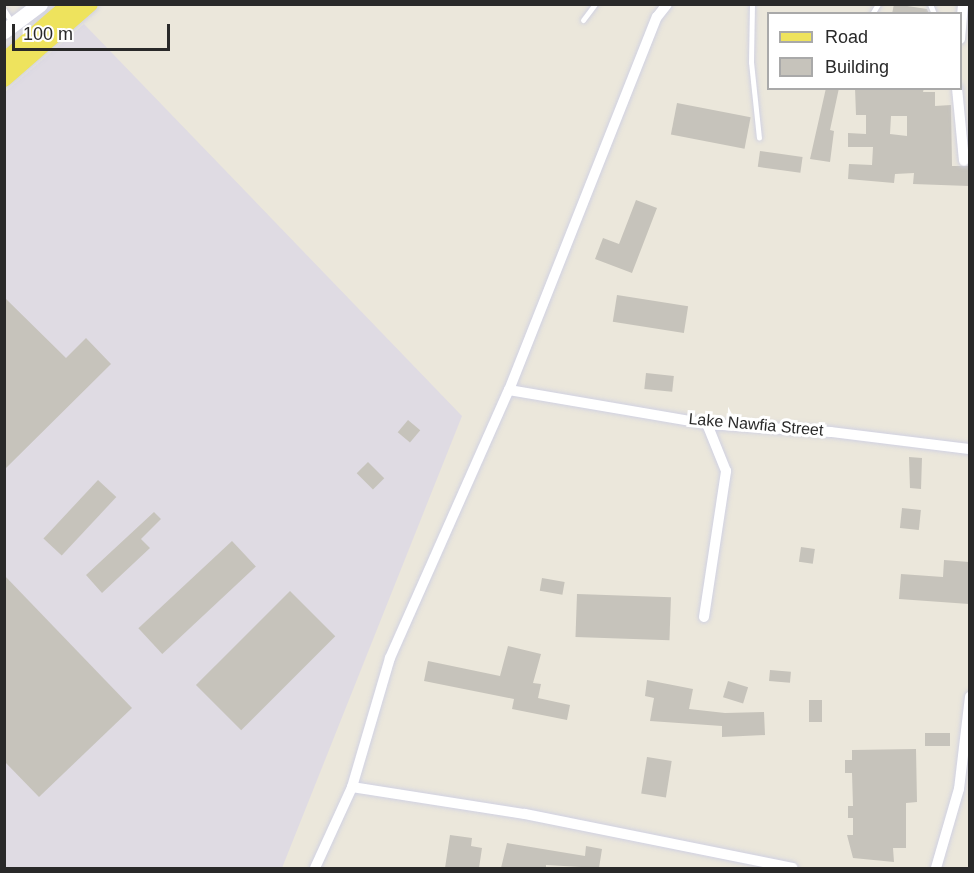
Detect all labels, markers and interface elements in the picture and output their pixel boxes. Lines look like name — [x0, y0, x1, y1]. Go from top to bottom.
scale bar — [15, 12, 172, 50]
legend — [767, 12, 962, 90]
text: 100 m — [23, 24, 73, 44]
text: Road — [825, 27, 868, 47]
text: Building — [825, 57, 889, 77]
street label: Lake Nawfia Street — [688, 410, 824, 440]

